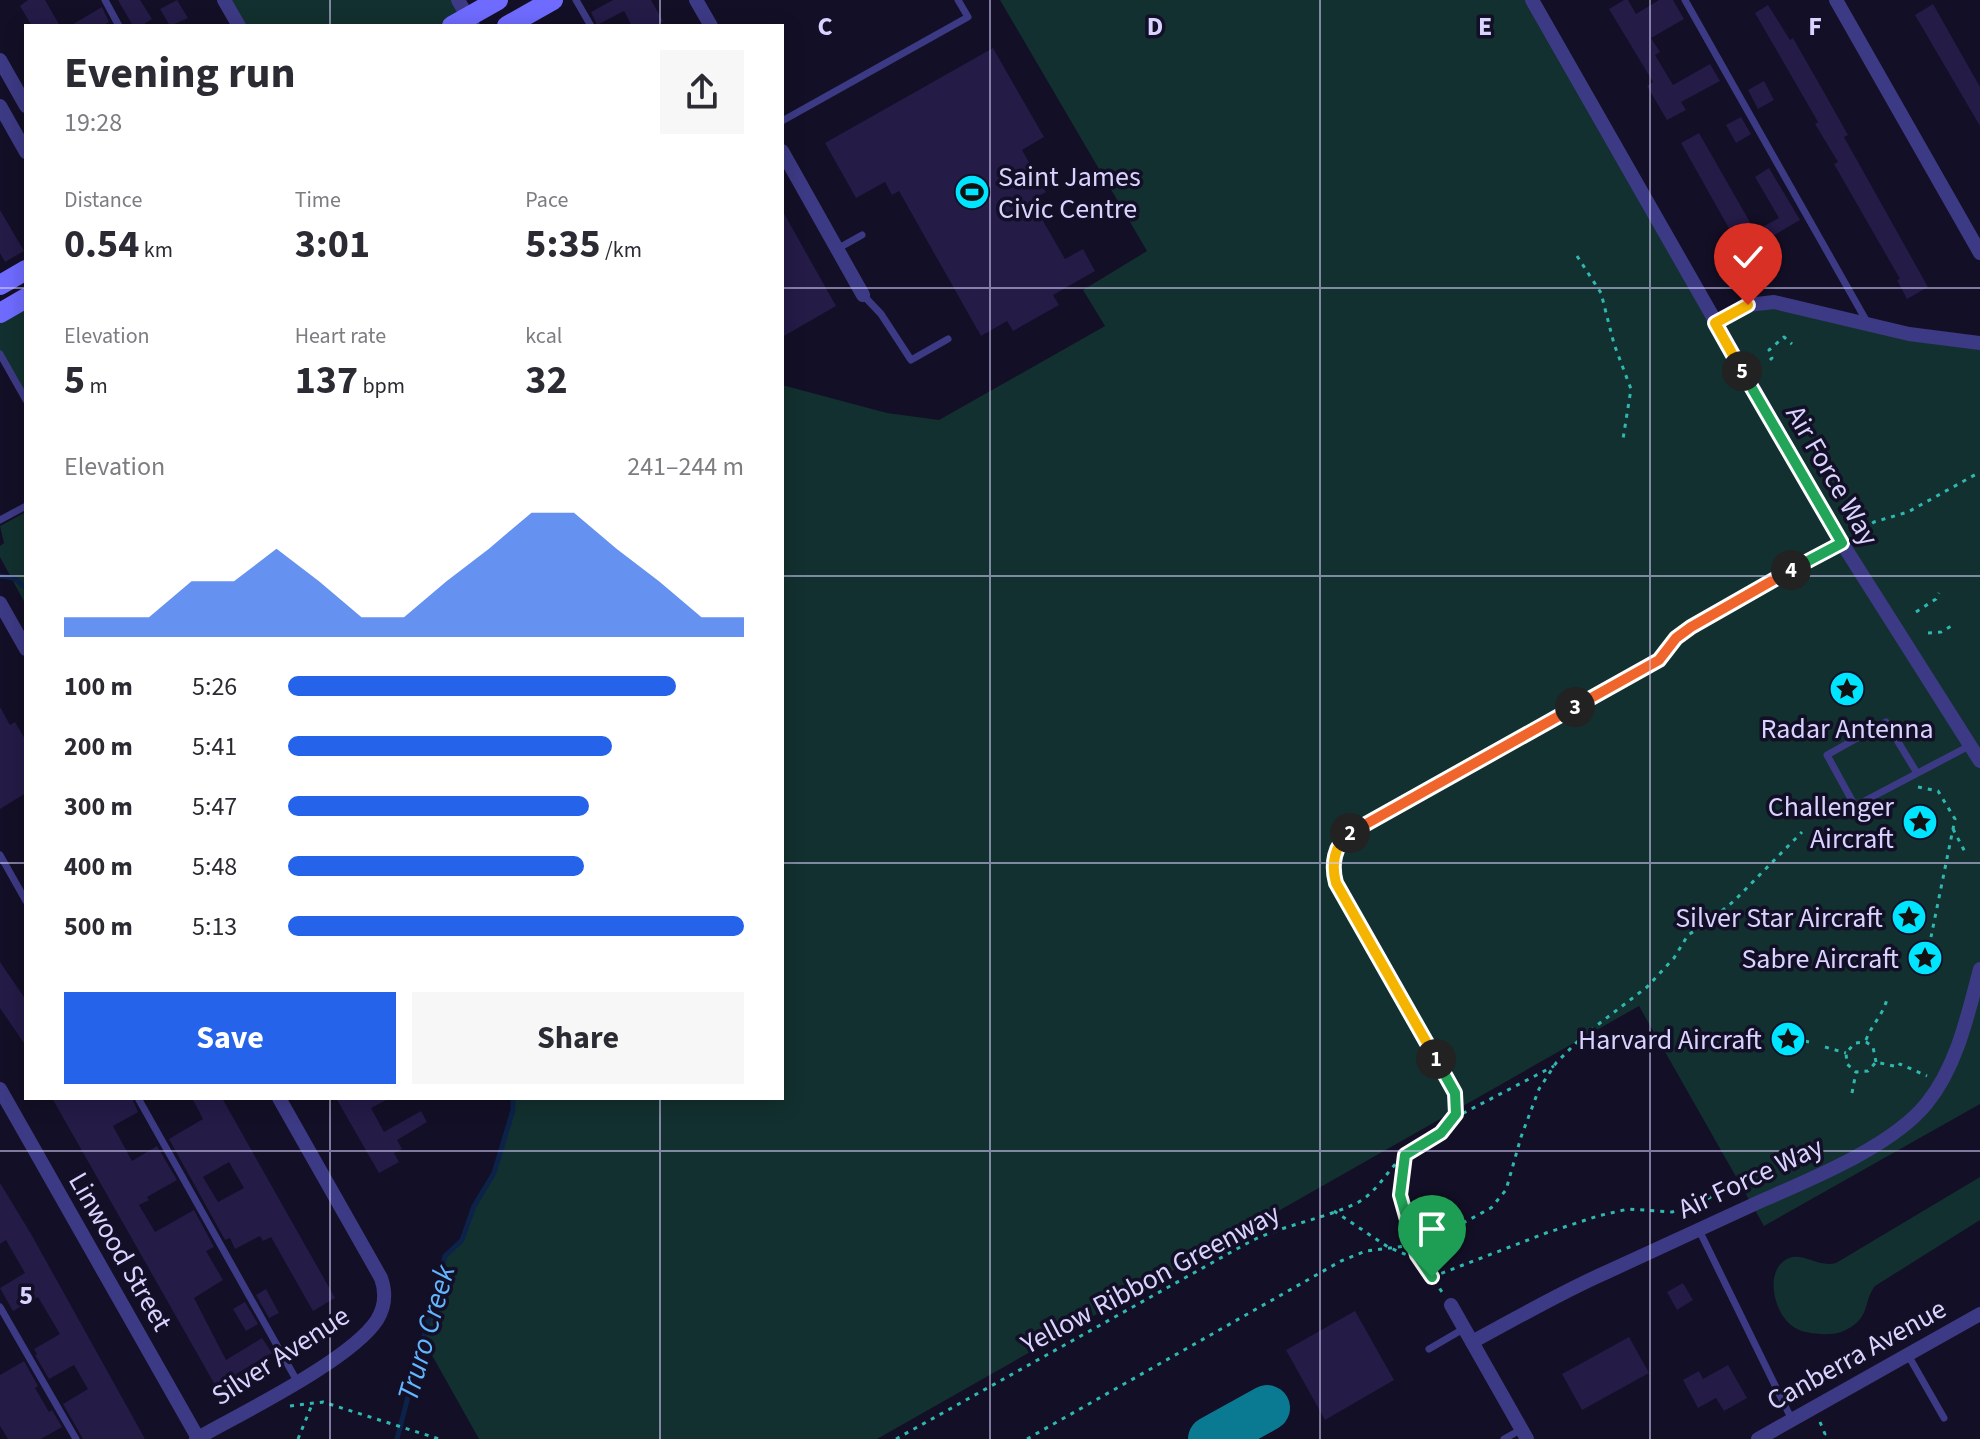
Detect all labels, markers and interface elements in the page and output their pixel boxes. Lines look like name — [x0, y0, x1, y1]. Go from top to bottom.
text: C — [817, 8, 833, 45]
text: D — [1147, 8, 1163, 45]
text: E — [1478, 8, 1492, 45]
text: F — [1808, 8, 1822, 45]
text: Evening run — [64, 42, 296, 105]
button: share — [660, 50, 744, 134]
text: 19:28 — [64, 104, 122, 141]
place label: Saint James Civic Centre — [998, 157, 1141, 229]
sports icon: Saint James Civic Centre — [953, 173, 991, 211]
text: Distance — [64, 184, 142, 216]
text: Time — [295, 184, 341, 216]
text: Pace — [525, 184, 568, 216]
text: 0.54 — [64, 216, 139, 273]
text: 3:01 — [295, 216, 370, 273]
text: 5:35 — [525, 216, 601, 273]
pin — [1714, 223, 1782, 305]
text: km — [139, 234, 173, 266]
text: /km — [601, 234, 642, 266]
icon: check — [1726, 235, 1770, 279]
text: Elevation — [64, 320, 150, 352]
text: Heart rate — [295, 320, 386, 352]
text: kcal — [525, 320, 562, 352]
pin: 5 — [1722, 351, 1762, 391]
text: 5 — [64, 352, 85, 409]
text: 137 — [295, 352, 358, 409]
text: 32 — [525, 352, 568, 409]
text: 5 — [1736, 355, 1748, 387]
text: m — [85, 370, 108, 402]
text: bpm — [358, 370, 405, 402]
street label: Air Force Way — [1776, 398, 1888, 553]
text: Elevation — [64, 448, 165, 485]
text: 241–244 m — [627, 448, 744, 485]
pin: 4 — [1771, 550, 1811, 590]
text: 4 — [1785, 554, 1797, 586]
text: 100 m — [64, 668, 133, 705]
text: 5:26 — [192, 668, 237, 705]
place icon: Radar Antenna — [1828, 670, 1866, 708]
pin: 3 — [1555, 687, 1595, 727]
text: 3 — [1569, 691, 1581, 723]
place label: Radar Antenna — [1760, 709, 1934, 749]
text: 200 m — [64, 728, 133, 765]
text: 5:41 — [192, 728, 237, 765]
place label: Challenger Aircraft — [1768, 787, 1894, 859]
text: 300 m — [64, 788, 133, 825]
text: 5:47 — [192, 788, 237, 825]
place icon: Challenger Aircraft — [1901, 803, 1939, 841]
pin: 2 — [1330, 813, 1370, 853]
text: 2 — [1344, 817, 1356, 849]
text: 400 m — [64, 848, 133, 885]
text: 5:48 — [192, 848, 237, 885]
place label: Silver Star Aircraft — [1675, 898, 1883, 938]
place icon: Silver Star Aircraft — [1890, 898, 1928, 936]
text: 500 m — [64, 908, 133, 945]
text: 5:13 — [192, 908, 237, 945]
place label: Sabre Aircraft — [1741, 939, 1899, 979]
place icon: Sabre Aircraft — [1906, 939, 1944, 977]
button: Save — [64, 992, 396, 1084]
button: Share — [412, 992, 744, 1084]
place label: Harvard Aircraft — [1578, 1020, 1762, 1060]
place icon: Harvard Aircraft — [1769, 1020, 1807, 1058]
pin: 1 — [1416, 1039, 1456, 1079]
text: 1 — [1430, 1043, 1442, 1075]
street label: Air Force Way — [1671, 1127, 1830, 1229]
street label: Linwood Street — [58, 1165, 182, 1339]
street label: Yellow Ribbon Greenway — [1013, 1194, 1287, 1365]
pin — [1398, 1195, 1466, 1277]
icon: arrive — [1410, 1207, 1454, 1251]
water label: Truro Creek — [387, 1259, 467, 1406]
text: 5 — [19, 1277, 33, 1314]
street label: Canberra Avenue — [1760, 1289, 1953, 1421]
street label: Silver Avenue — [204, 1296, 357, 1415]

